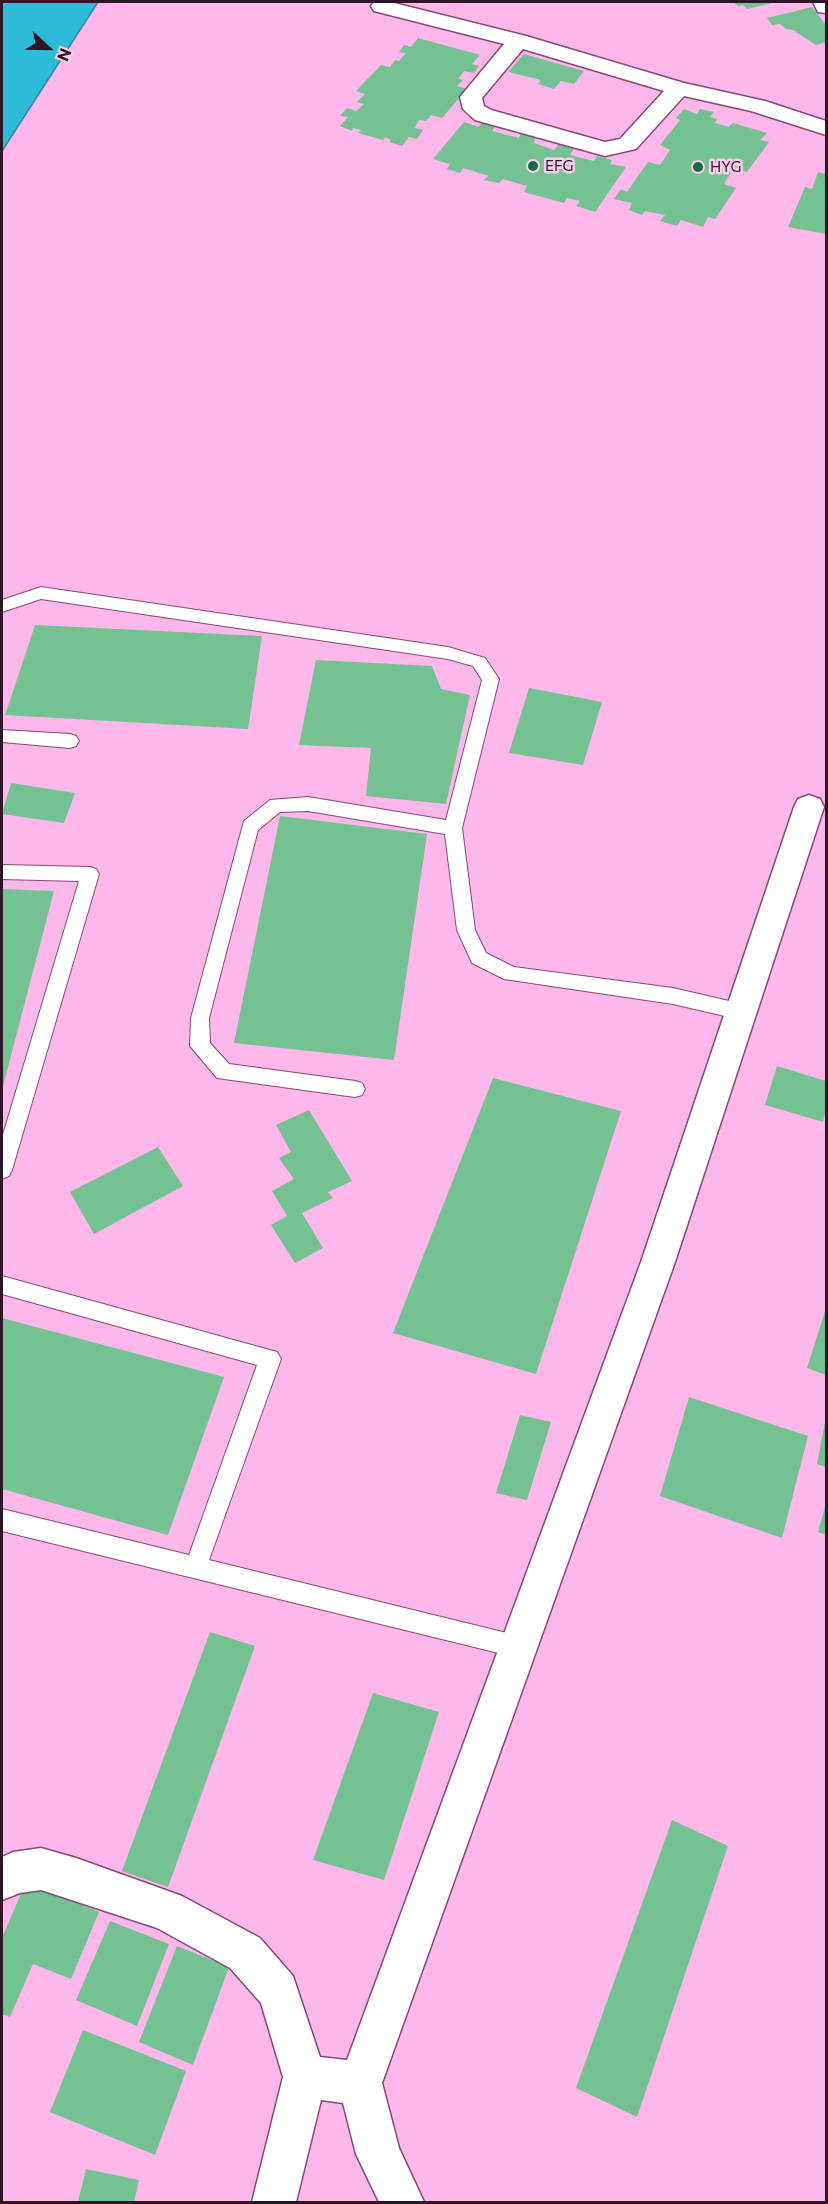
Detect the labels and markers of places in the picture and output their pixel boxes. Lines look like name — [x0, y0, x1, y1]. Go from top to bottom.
place label: EFG — [545, 157, 573, 175]
place label: HYG — [710, 158, 741, 176]
marker: EFG — [526, 159, 540, 173]
marker: HYG — [691, 160, 705, 174]

